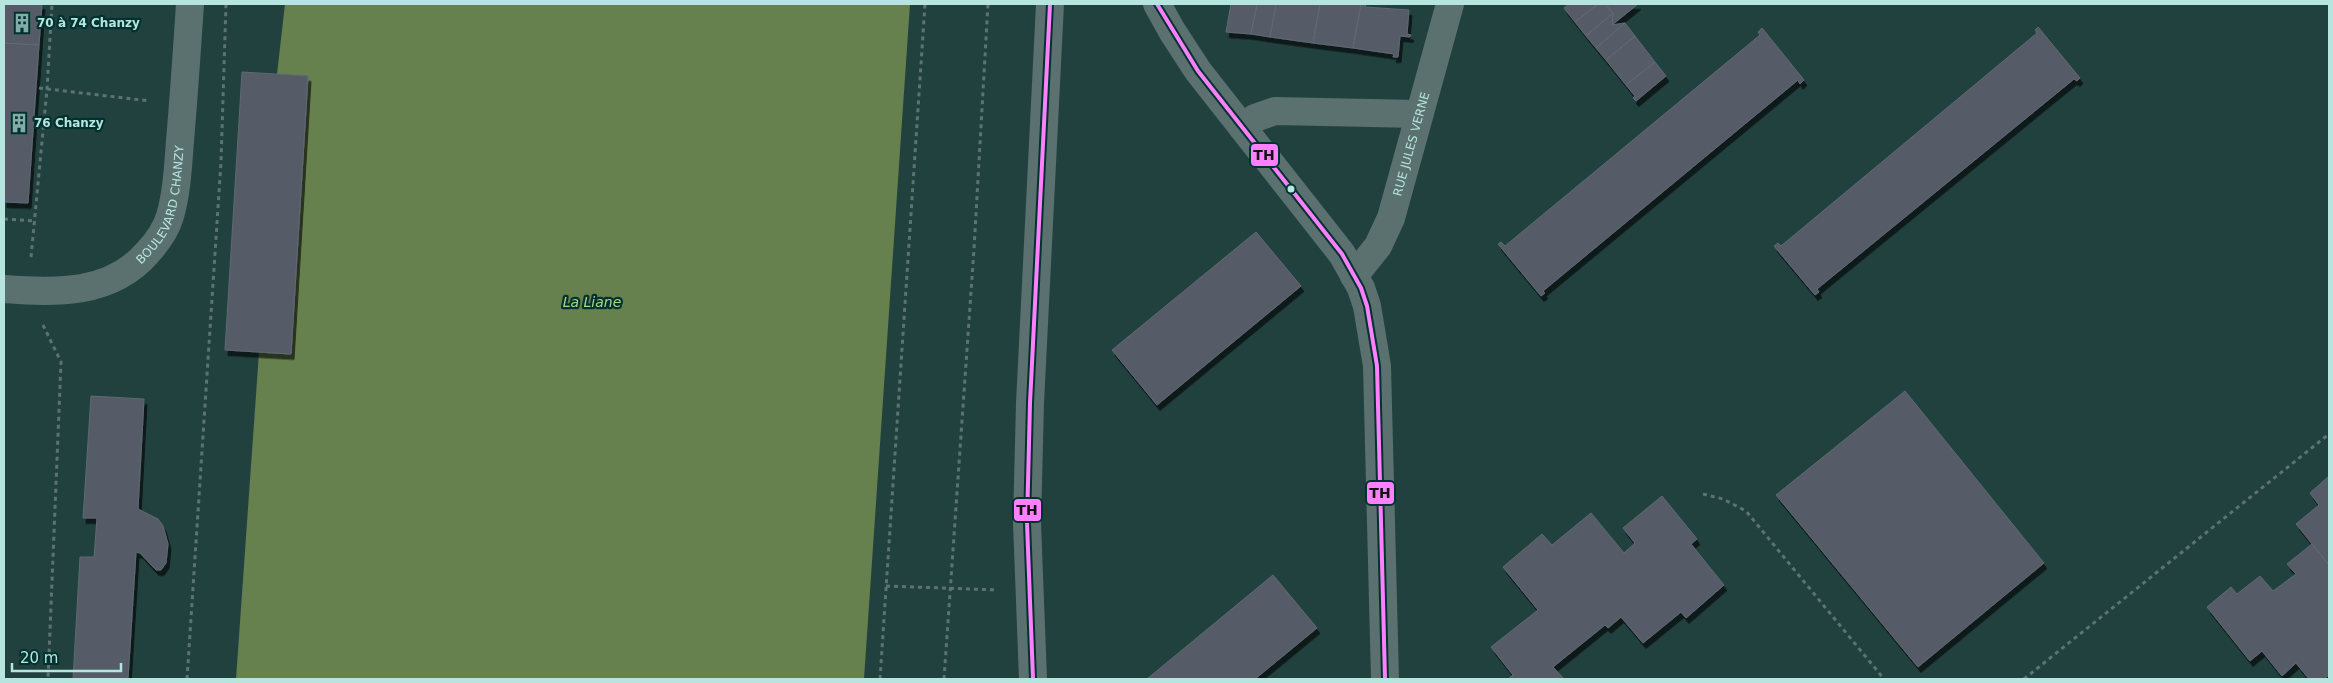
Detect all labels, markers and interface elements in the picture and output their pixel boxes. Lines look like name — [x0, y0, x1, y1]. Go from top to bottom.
building icon: 70 à 74 Chanzy — [11, 12, 33, 34]
place label: 70 à 74 Chanzy — [37, 16, 140, 30]
street label: RUE JULES VERNE — [1390, 90, 1432, 198]
building icon: 76 Chanzy — [8, 112, 30, 134]
place label: 76 Chanzy — [34, 116, 104, 130]
line badge: TH — [1250, 143, 1279, 167]
street label: BOULEVARD CHANZY — [133, 144, 187, 267]
text: TH — [1253, 147, 1275, 163]
unlabelled marker — [1286, 184, 1296, 194]
water label: La Liane — [563, 294, 621, 310]
line badge: TH — [1366, 481, 1395, 505]
text: TH — [1369, 485, 1391, 501]
line badge: TH — [1013, 498, 1042, 522]
text: TH — [1016, 502, 1038, 518]
scale bar — [12, 640, 121, 672]
text: 20 m — [20, 649, 58, 667]

